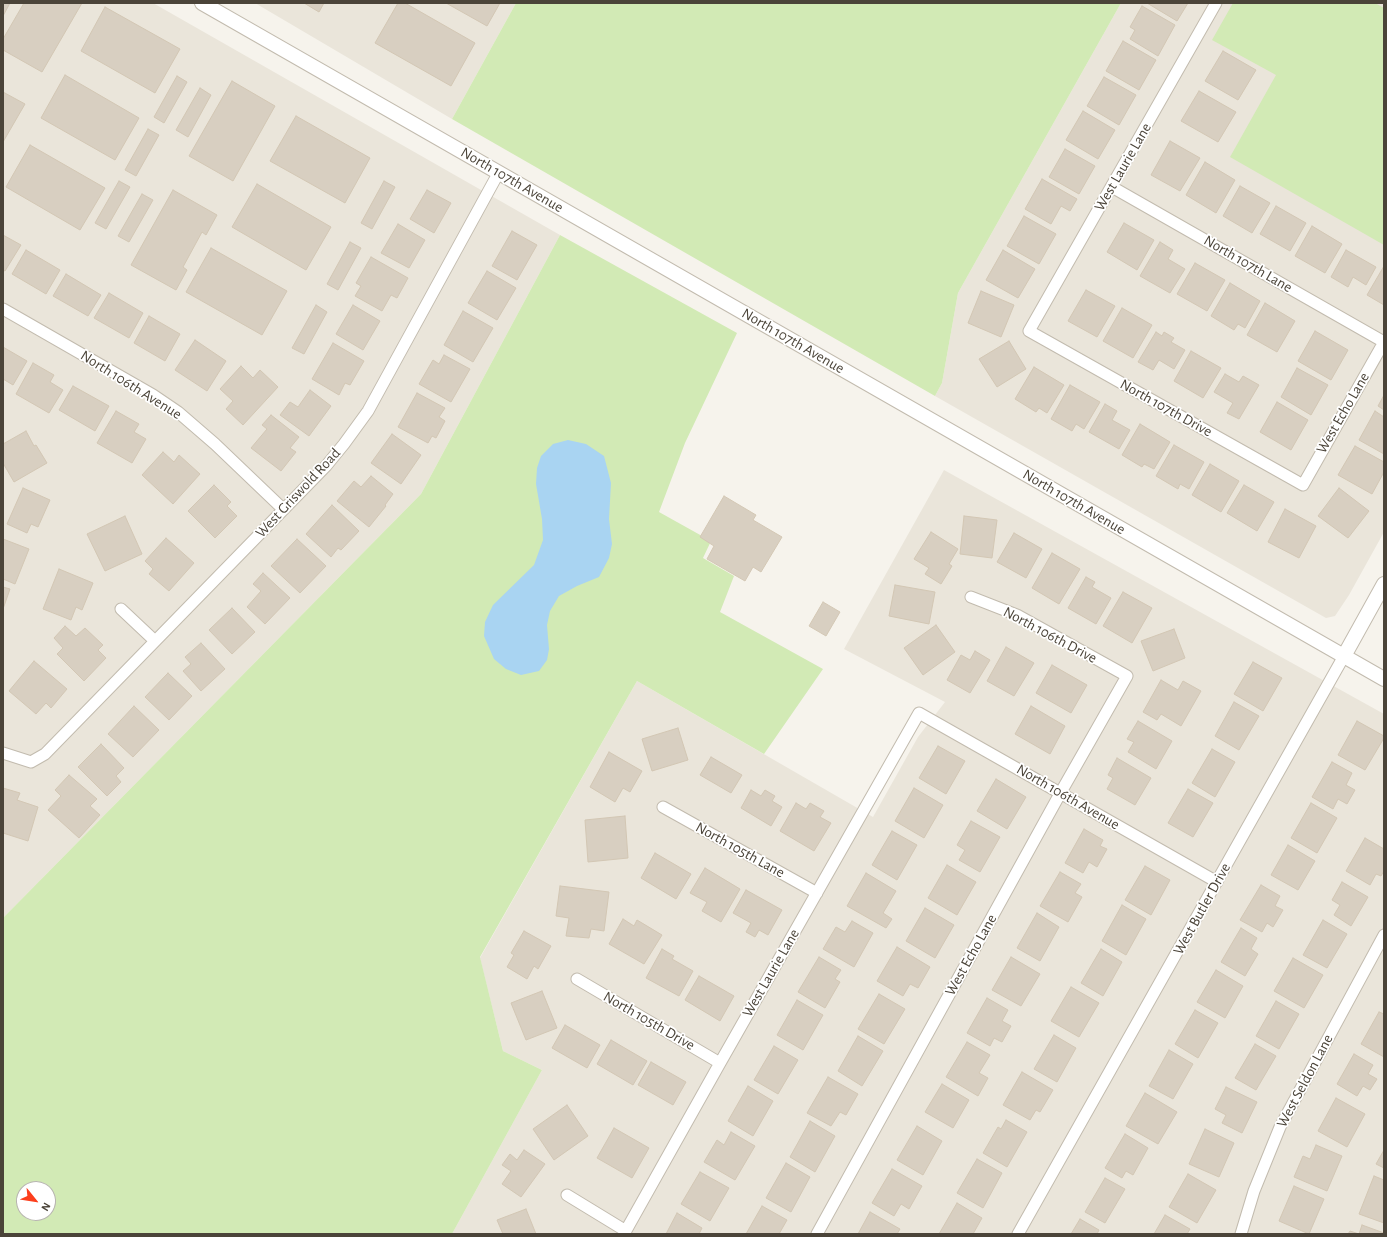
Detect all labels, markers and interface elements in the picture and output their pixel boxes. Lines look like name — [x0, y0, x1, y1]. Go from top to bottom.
street label: West Laurie Lane — [1091, 120, 1155, 214]
street label: North 107th Avenue — [458, 143, 566, 217]
street label: North 107th Lane — [1201, 231, 1295, 297]
street label: North 107th Avenue — [739, 304, 847, 378]
street label: North 106th Avenue — [77, 347, 185, 423]
street label: West Echo Lane — [1313, 369, 1373, 457]
street label: North 107th Drive — [1117, 375, 1215, 441]
street label: West Griswold Road — [252, 444, 344, 542]
street label: North 107th Avenue — [1020, 465, 1128, 539]
street label: North 106th Drive — [1000, 603, 1100, 667]
street label: North 106th Avenue — [1013, 760, 1123, 834]
street label: North 105th Lane — [692, 818, 788, 882]
street label: West Butler Drive — [1169, 860, 1235, 958]
street label: West Echo Lane — [941, 911, 1001, 999]
street label: West Laurie Lane — [739, 926, 803, 1020]
street label: North 105th Drive — [600, 988, 698, 1054]
street label: West Seldon Lane — [1273, 1031, 1337, 1131]
north arrow — [16, 1181, 56, 1221]
text: N — [39, 1201, 53, 1213]

